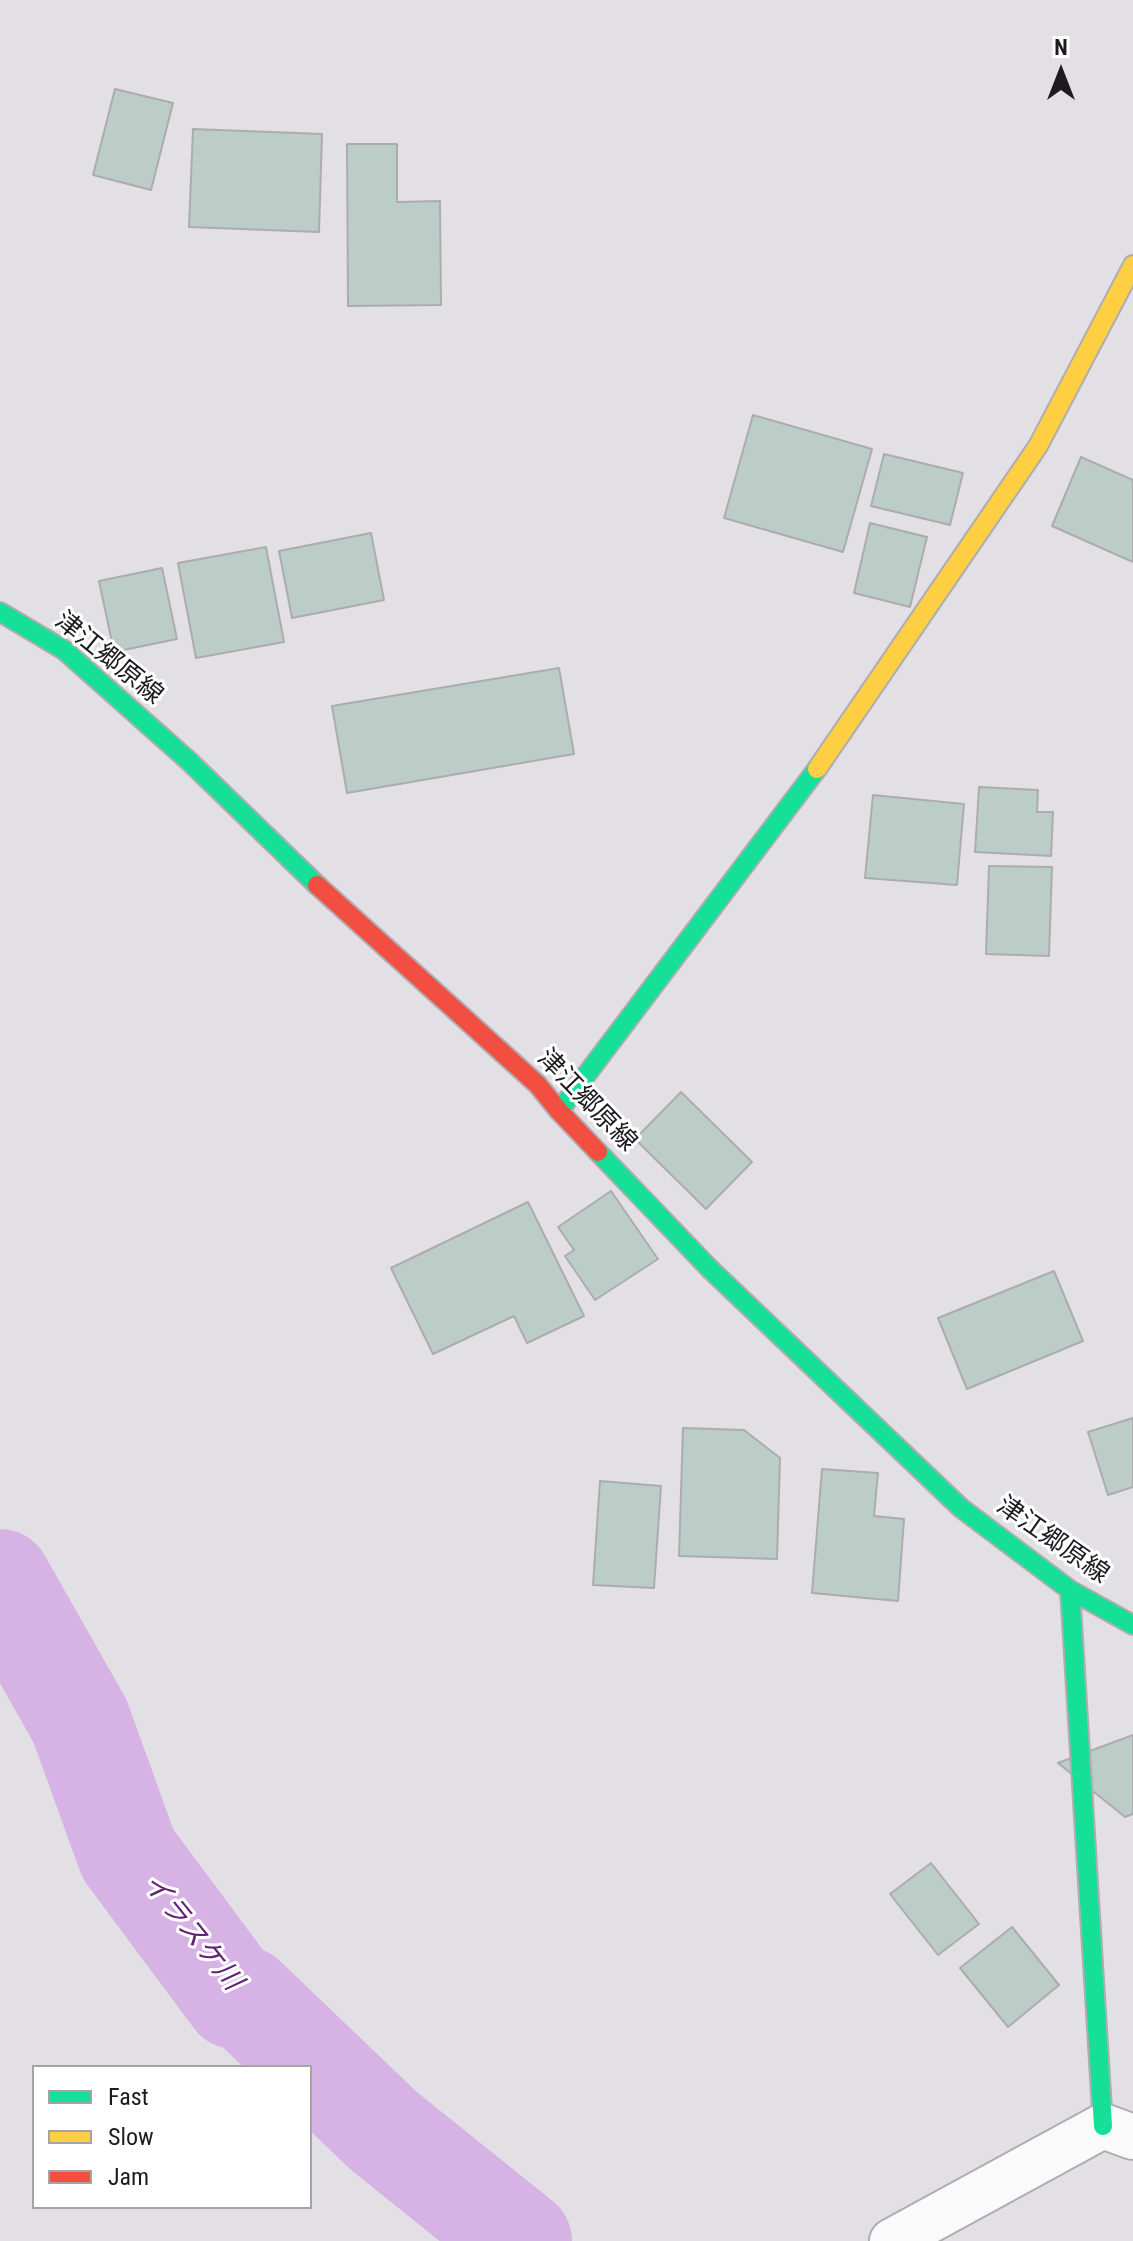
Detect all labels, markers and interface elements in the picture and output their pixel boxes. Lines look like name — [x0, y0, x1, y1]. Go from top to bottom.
north arrow — [1021, 32, 1101, 112]
text: N — [1054, 35, 1068, 60]
street label: 津江郷原線 — [48, 606, 168, 712]
street label: 津江郷原線 — [530, 1043, 642, 1159]
street label: 津江郷原線 — [990, 1491, 1114, 1591]
water label: イラスケ川 — [134, 1868, 248, 1998]
legend — [32, 2065, 312, 2209]
text: Fast — [108, 2083, 149, 2111]
text: Slow — [108, 2123, 154, 2151]
text: Jam — [108, 2163, 149, 2191]

